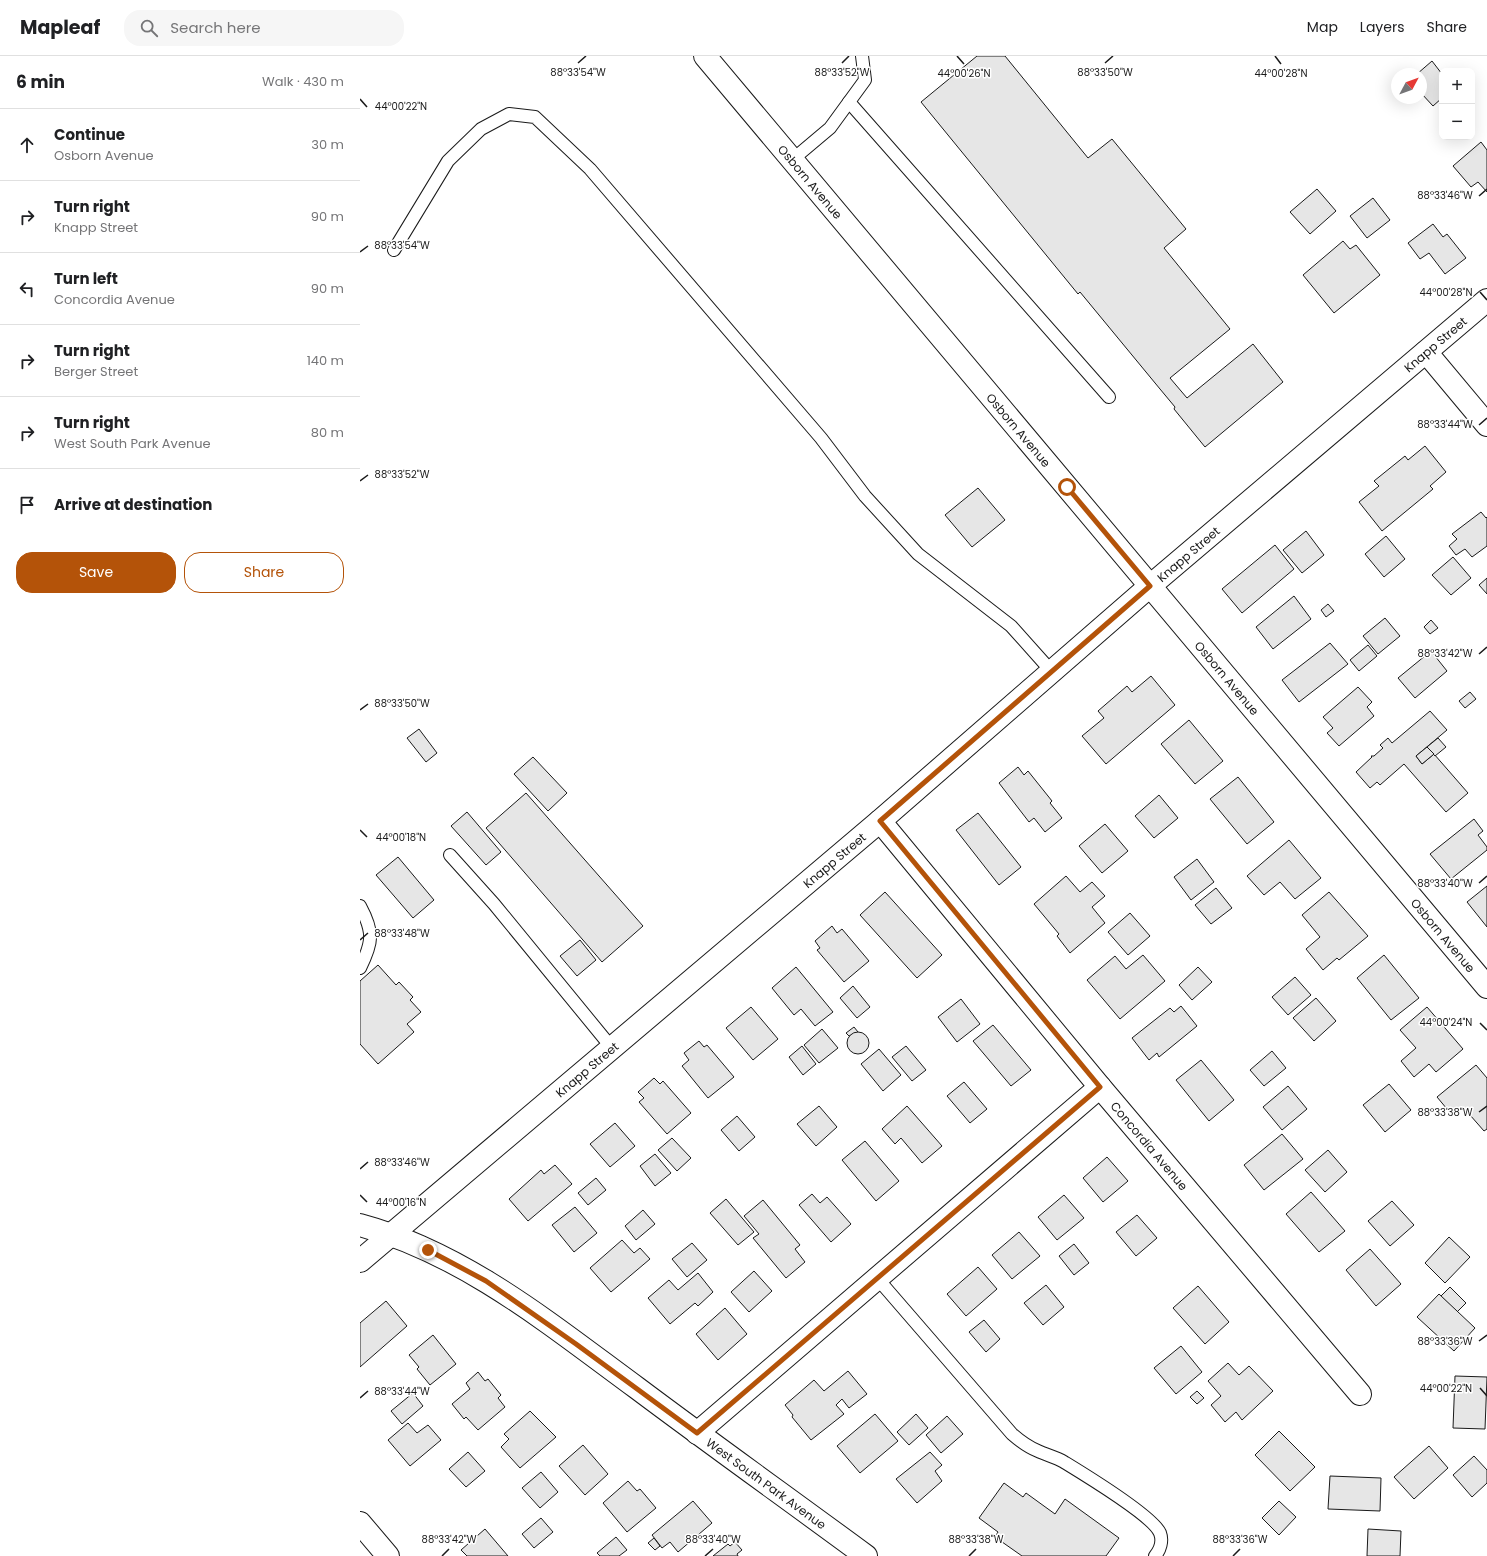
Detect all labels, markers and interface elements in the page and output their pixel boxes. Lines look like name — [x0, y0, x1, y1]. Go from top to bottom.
search box — [124, 10, 404, 46]
text: Mapleaf — [20, 14, 100, 41]
icon: search — [138, 17, 160, 39]
text: Search here — [170, 17, 261, 38]
text: Map — [1307, 17, 1338, 37]
text: Layers — [1360, 17, 1404, 37]
text: Share — [1426, 17, 1467, 37]
text: 88°33'54"W — [550, 65, 606, 80]
text: 88°33'52"W — [815, 65, 870, 80]
text: 88°33'50"W — [1077, 65, 1133, 80]
text: 44°00'26"N — [938, 66, 990, 81]
text: 44°00'28"N — [1255, 66, 1307, 81]
north arrow — [1391, 68, 1427, 104]
map controls — [1439, 68, 1475, 140]
button: + — [1439, 68, 1475, 104]
text: 6 min — [16, 70, 65, 94]
text: Walk · 430 m — [262, 72, 344, 91]
text: 44°00'22"N — [375, 99, 427, 114]
button: − — [1439, 104, 1475, 140]
text: Continue — [54, 124, 125, 145]
icon: ahead — [16, 134, 38, 156]
text: 30 m — [311, 135, 344, 154]
street label: Osborn Avenue — [774, 141, 847, 222]
text: Osborn Avenue — [54, 146, 154, 165]
text: 88°33'46"W — [1417, 188, 1473, 203]
text: Turn right — [54, 196, 130, 217]
icon: right — [16, 206, 38, 228]
text: 90 m — [311, 207, 344, 226]
text: Knapp Street — [54, 218, 138, 237]
text: 88°33'54"W — [374, 238, 430, 253]
text: Turn left — [54, 268, 118, 289]
icon: left — [16, 278, 38, 300]
text: 90 m — [311, 279, 344, 298]
text: 44°00'28"N — [1420, 285, 1472, 300]
text: Concordia Avenue — [54, 290, 175, 309]
street label: Knapp Street — [1400, 312, 1470, 376]
text: Turn right — [54, 340, 130, 361]
icon: right — [16, 350, 38, 372]
text: 140 m — [307, 351, 344, 370]
text: Berger Street — [54, 362, 138, 381]
street label: Osborn Avenue — [983, 389, 1055, 470]
text: Turn right — [54, 412, 130, 433]
text: 88°33'44"W — [1417, 417, 1473, 432]
icon: right — [16, 422, 38, 444]
text: 80 m — [311, 423, 344, 442]
text: West South Park Avenue — [54, 434, 211, 453]
text: 88°33'52"W — [375, 467, 430, 482]
route start — [1058, 478, 1076, 496]
icon: arrive — [16, 494, 38, 516]
text: Arrive at destination — [54, 494, 212, 515]
street label: Knapp Street — [1153, 522, 1223, 585]
button: Save — [16, 552, 176, 593]
button: Share — [184, 552, 344, 593]
street label: Osborn Avenue — [1191, 637, 1263, 718]
text: 88°33'42"W — [1418, 646, 1473, 661]
text: 88°33'50"W — [374, 696, 430, 711]
street label: Knapp Street — [799, 828, 869, 891]
text: 44°00'18"N — [376, 830, 426, 845]
text: 88°33'40"W — [1417, 876, 1473, 891]
street label: Osborn Avenue — [1407, 894, 1479, 976]
text: 88°33'48"W — [374, 926, 430, 941]
text: 44°00'24"N — [1420, 1015, 1472, 1030]
street label: Knapp Street — [552, 1038, 622, 1101]
street label: Concordia Avenue — [1107, 1098, 1192, 1194]
text: 88°33'38"W — [1418, 1105, 1473, 1120]
text: 88°33'46"W — [374, 1155, 430, 1170]
text: 44°00'16"N — [376, 1195, 426, 1210]
route end — [419, 1241, 437, 1259]
text: 88°33'36"W — [1417, 1334, 1473, 1349]
text: 44°00'22"N — [1420, 1381, 1472, 1396]
text: 88°33'44"W — [374, 1384, 430, 1399]
street label: West South Park Avenue — [703, 1434, 830, 1533]
text: 88°33'42"W — [422, 1532, 477, 1547]
text: 88°33'40"W — [685, 1532, 741, 1547]
text: 88°33'38"W — [949, 1532, 1004, 1547]
text: 88°33'36"W — [1212, 1532, 1268, 1547]

